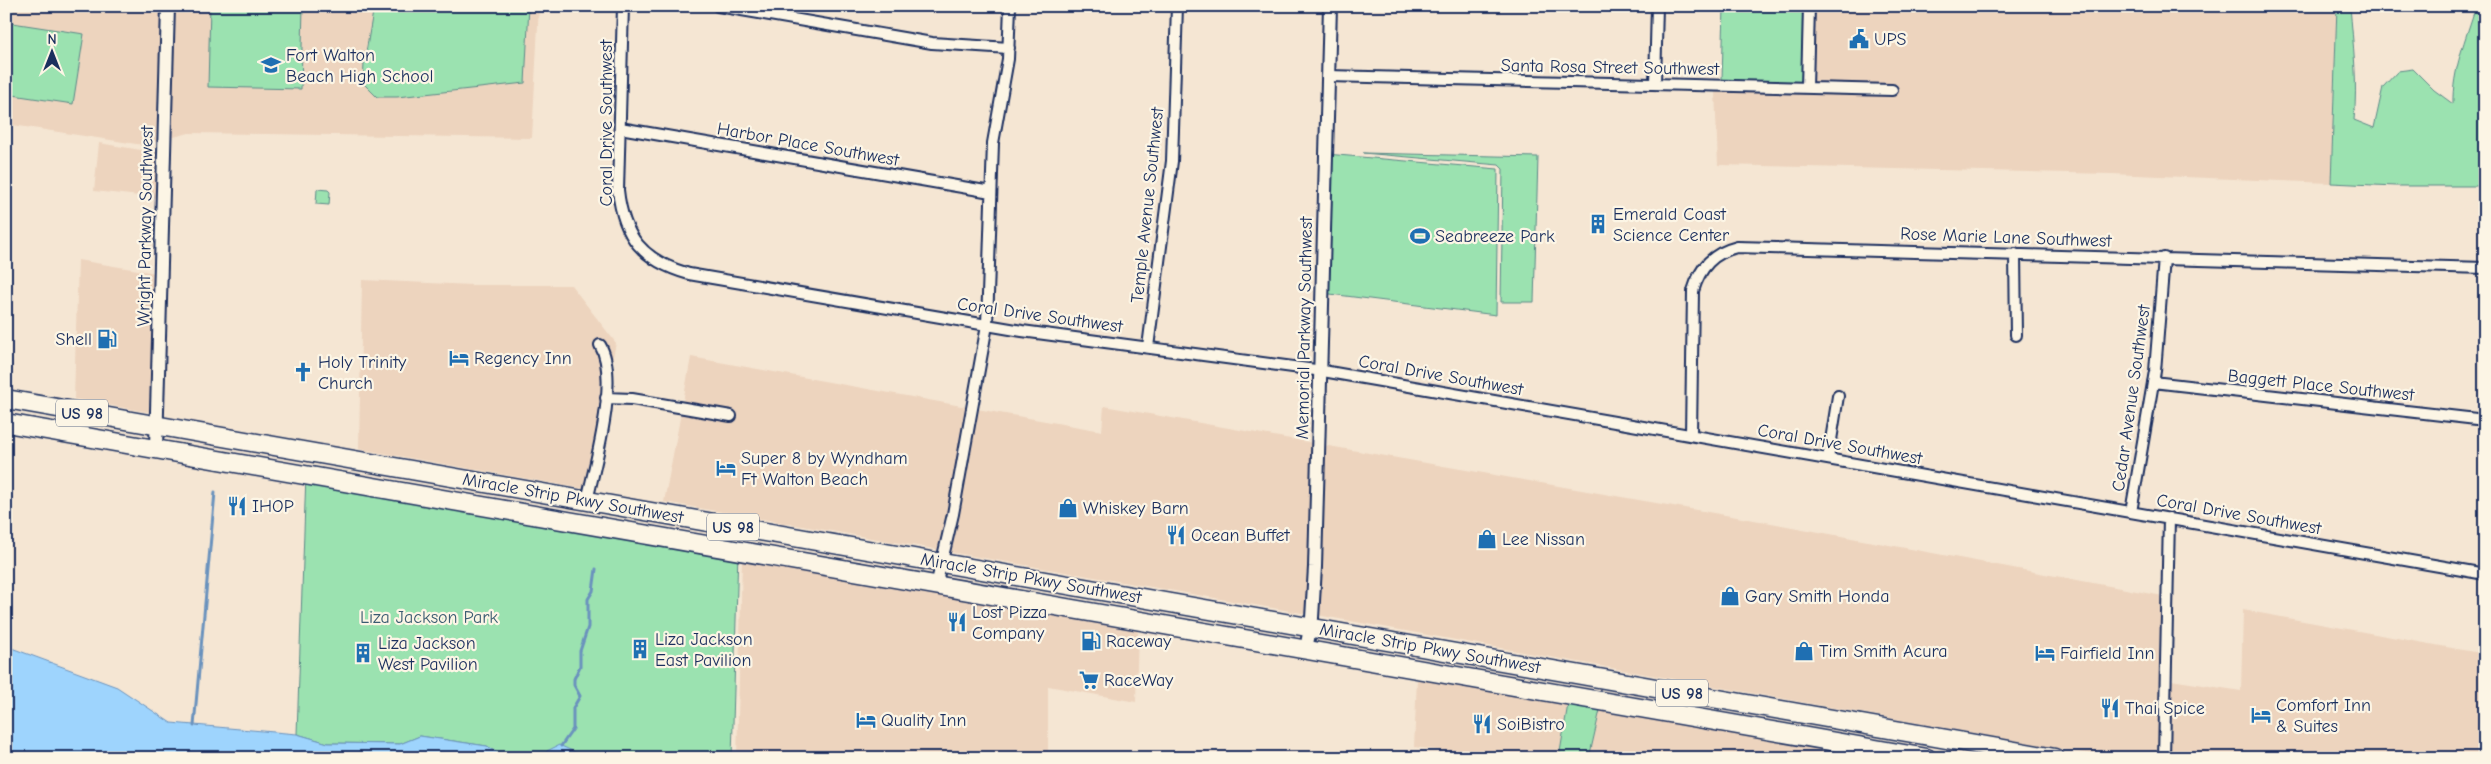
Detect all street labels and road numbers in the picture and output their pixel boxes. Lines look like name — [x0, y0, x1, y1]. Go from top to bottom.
street label: Coral Drive Southwest — [596, 39, 617, 206]
street label: Santa Rosa Street Southwest — [1501, 55, 1720, 80]
street label: Temple Avenue Southwest — [1127, 105, 1168, 304]
street label: Harbor Place Southwest — [715, 118, 901, 171]
street label: Wright Parkway Southwest — [133, 125, 158, 327]
street label: Memorial Parkway Southwest — [1292, 216, 1317, 440]
street label: Rose Marie Lane Southwest — [1900, 223, 2113, 252]
street label: Coral Drive Southwest — [956, 293, 1125, 338]
street label: Cedar Avenue Southwest — [2108, 302, 2155, 493]
street label: Coral Drive Southwest — [1357, 351, 1526, 400]
street label: Baggett Place Southwest — [2227, 365, 2416, 406]
road number: US 98 — [56, 399, 108, 426]
street label: Coral Drive Southwest — [1756, 420, 1925, 469]
street label: Miracle Strip Pkwy Southwest — [461, 469, 686, 528]
street label: Coral Drive Southwest — [2155, 490, 2324, 539]
road number: US 98 — [707, 514, 759, 540]
street label: Miracle Strip Pkwy Southwest — [919, 549, 1144, 608]
street label: Miracle Strip Pkwy Southwest — [1318, 619, 1543, 678]
road number: US 98 — [1656, 680, 1708, 706]

